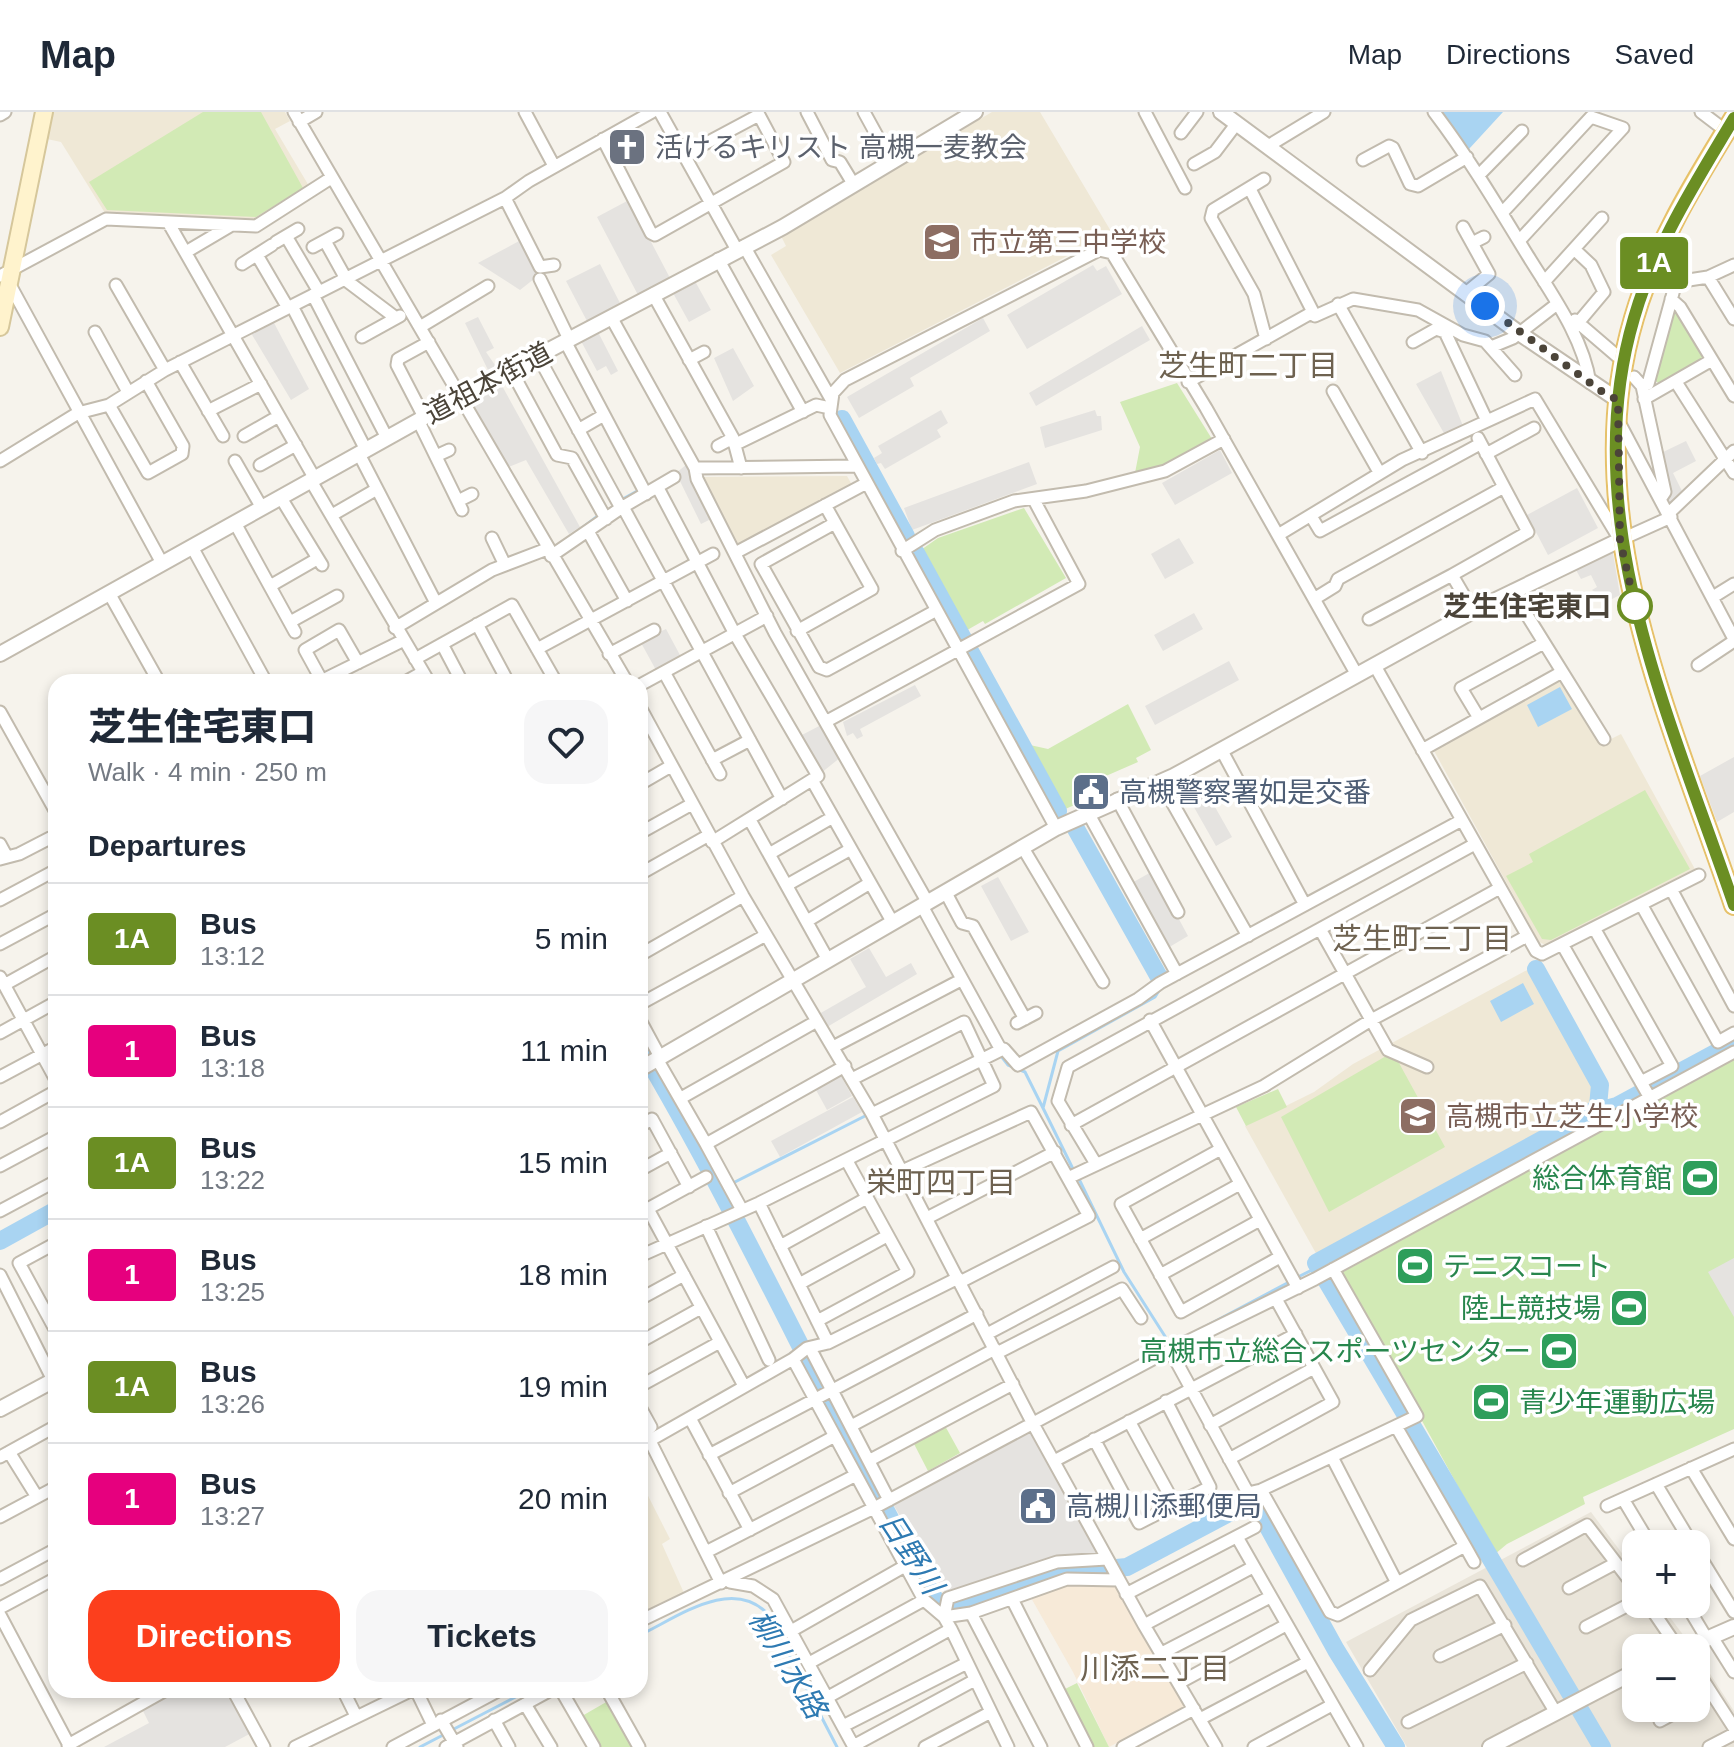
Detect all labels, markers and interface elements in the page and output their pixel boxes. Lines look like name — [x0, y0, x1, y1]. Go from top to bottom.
text: Map — [40, 34, 116, 76]
text: Map — [1348, 39, 1402, 70]
text: Directions — [1446, 39, 1571, 70]
text: Saved — [1615, 39, 1694, 70]
church icon: 活けるキリスト 高槻一麦教会 — [606, 126, 648, 168]
place label: 活けるキリスト 高槻一麦教会 — [655, 132, 1027, 163]
school or university icon: 市立第三中学校 — [921, 221, 963, 263]
place label: 市立第三中学校 — [970, 227, 1166, 258]
line badge: 1A — [1618, 237, 1690, 289]
text: 1A — [1636, 247, 1672, 278]
your location — [1465, 286, 1505, 326]
street label: 道祖本街道 — [419, 336, 557, 430]
district label: 芝生町二丁目 — [1158, 349, 1338, 382]
marker: 芝生住宅東口 — [1618, 589, 1652, 623]
place label: 芝生住宅東口 — [1443, 591, 1611, 622]
button: heart — [524, 700, 608, 784]
text: 芝生住宅東口 — [88, 706, 316, 748]
text: Walk · 4 min · 250 m — [88, 757, 327, 787]
public building icon: 高槻警察署如是交番 — [1070, 771, 1112, 813]
place label: 高槻警察署如是交番 — [1119, 777, 1371, 808]
text: Departures — [88, 829, 246, 862]
text: Bus — [200, 907, 257, 940]
text: 5 min — [535, 922, 608, 955]
district label: 芝生町三丁目 — [1332, 922, 1512, 955]
text: 1A — [114, 923, 150, 954]
text: 13:12 — [200, 941, 265, 971]
text: Bus — [200, 1019, 257, 1052]
text: 11 min — [520, 1034, 608, 1067]
text: 1 — [124, 1035, 140, 1066]
text: 13:18 — [200, 1053, 265, 1083]
school or university icon: 高槻市立芝生小学校 — [1397, 1095, 1439, 1137]
place label: 高槻市立芝生小学校 — [1446, 1101, 1698, 1132]
text: Bus — [200, 1131, 257, 1164]
text: 15 min — [518, 1146, 608, 1179]
text: 1A — [114, 1147, 150, 1178]
sports icon: 総合体育館 — [1679, 1157, 1721, 1199]
place label: 総合体育館 — [1532, 1163, 1672, 1194]
text: 13:22 — [200, 1165, 265, 1195]
district label: 栄町四丁目 — [866, 1166, 1016, 1199]
text: Bus — [200, 1243, 257, 1276]
sports icon: テニスコート — [1394, 1245, 1436, 1287]
place label: テニスコート — [1443, 1251, 1611, 1282]
text: 18 min — [518, 1258, 608, 1291]
text: 1 — [124, 1259, 140, 1290]
text: 13:25 — [200, 1277, 265, 1307]
sports icon: 陸上競技場 — [1608, 1287, 1650, 1329]
place label: 陸上競技場 — [1461, 1293, 1601, 1324]
sports icon: 高槻市立総合スポーツセンター — [1538, 1330, 1580, 1372]
place label: 高槻市立総合スポーツセンター — [1140, 1336, 1531, 1367]
text: Bus — [200, 1355, 257, 1388]
text: 19 min — [518, 1370, 608, 1403]
text: 1A — [114, 1371, 150, 1402]
sports icon: 青少年運動広場 — [1470, 1381, 1512, 1423]
place label: 青少年運動広場 — [1519, 1387, 1715, 1418]
text: 13:26 — [200, 1389, 265, 1419]
text: Bus — [200, 1467, 257, 1500]
text: 20 min — [518, 1482, 608, 1515]
text: 1 — [124, 1483, 140, 1514]
public building icon: 高槻川添郵便局 — [1017, 1485, 1059, 1527]
place label: 高槻川添郵便局 — [1066, 1491, 1262, 1522]
text: 13:27 — [200, 1501, 265, 1531]
water label: 日野川 — [873, 1506, 951, 1602]
map controls — [1622, 1530, 1710, 1722]
button: + — [1622, 1530, 1710, 1618]
button: Directions — [88, 1590, 340, 1682]
button: Tickets — [356, 1590, 608, 1682]
water label: 柳川水路 — [743, 1604, 835, 1726]
button: − — [1622, 1634, 1710, 1722]
district label: 川添二丁目 — [1080, 1652, 1230, 1685]

